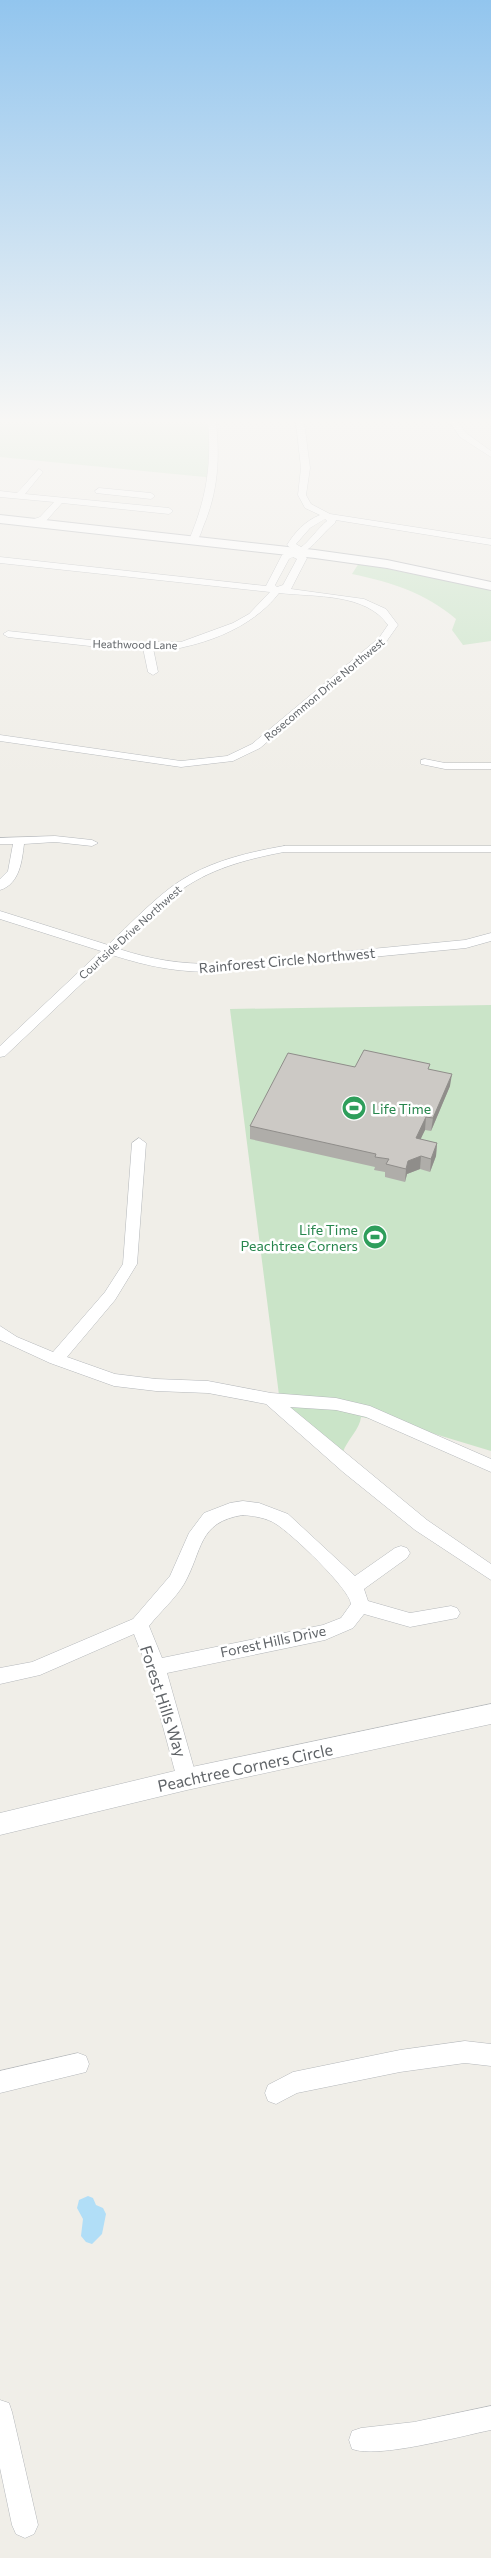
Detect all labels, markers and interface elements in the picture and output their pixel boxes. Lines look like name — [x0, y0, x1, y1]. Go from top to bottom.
street label: Rosecommon Drive Northwest — [261, 635, 387, 743]
street label: Heathwood Lane — [92, 637, 178, 651]
street label: Courtside Drive Northwest — [76, 882, 184, 982]
street label: Rainforest Circle Northwest — [198, 944, 376, 976]
sports icon: Life Time — [341, 1095, 367, 1121]
place label: Life Time — [372, 1100, 431, 1117]
place label: Life Time Peachtree Corners — [241, 1221, 358, 1254]
sports icon: Life Time Peachtree Corners — [362, 1224, 388, 1250]
street label: Forest Hills Drive — [219, 1621, 327, 1661]
street label: Forest Hills Way — [137, 1643, 191, 1759]
street label: Peachtree Corners Circle — [156, 1739, 334, 1795]

